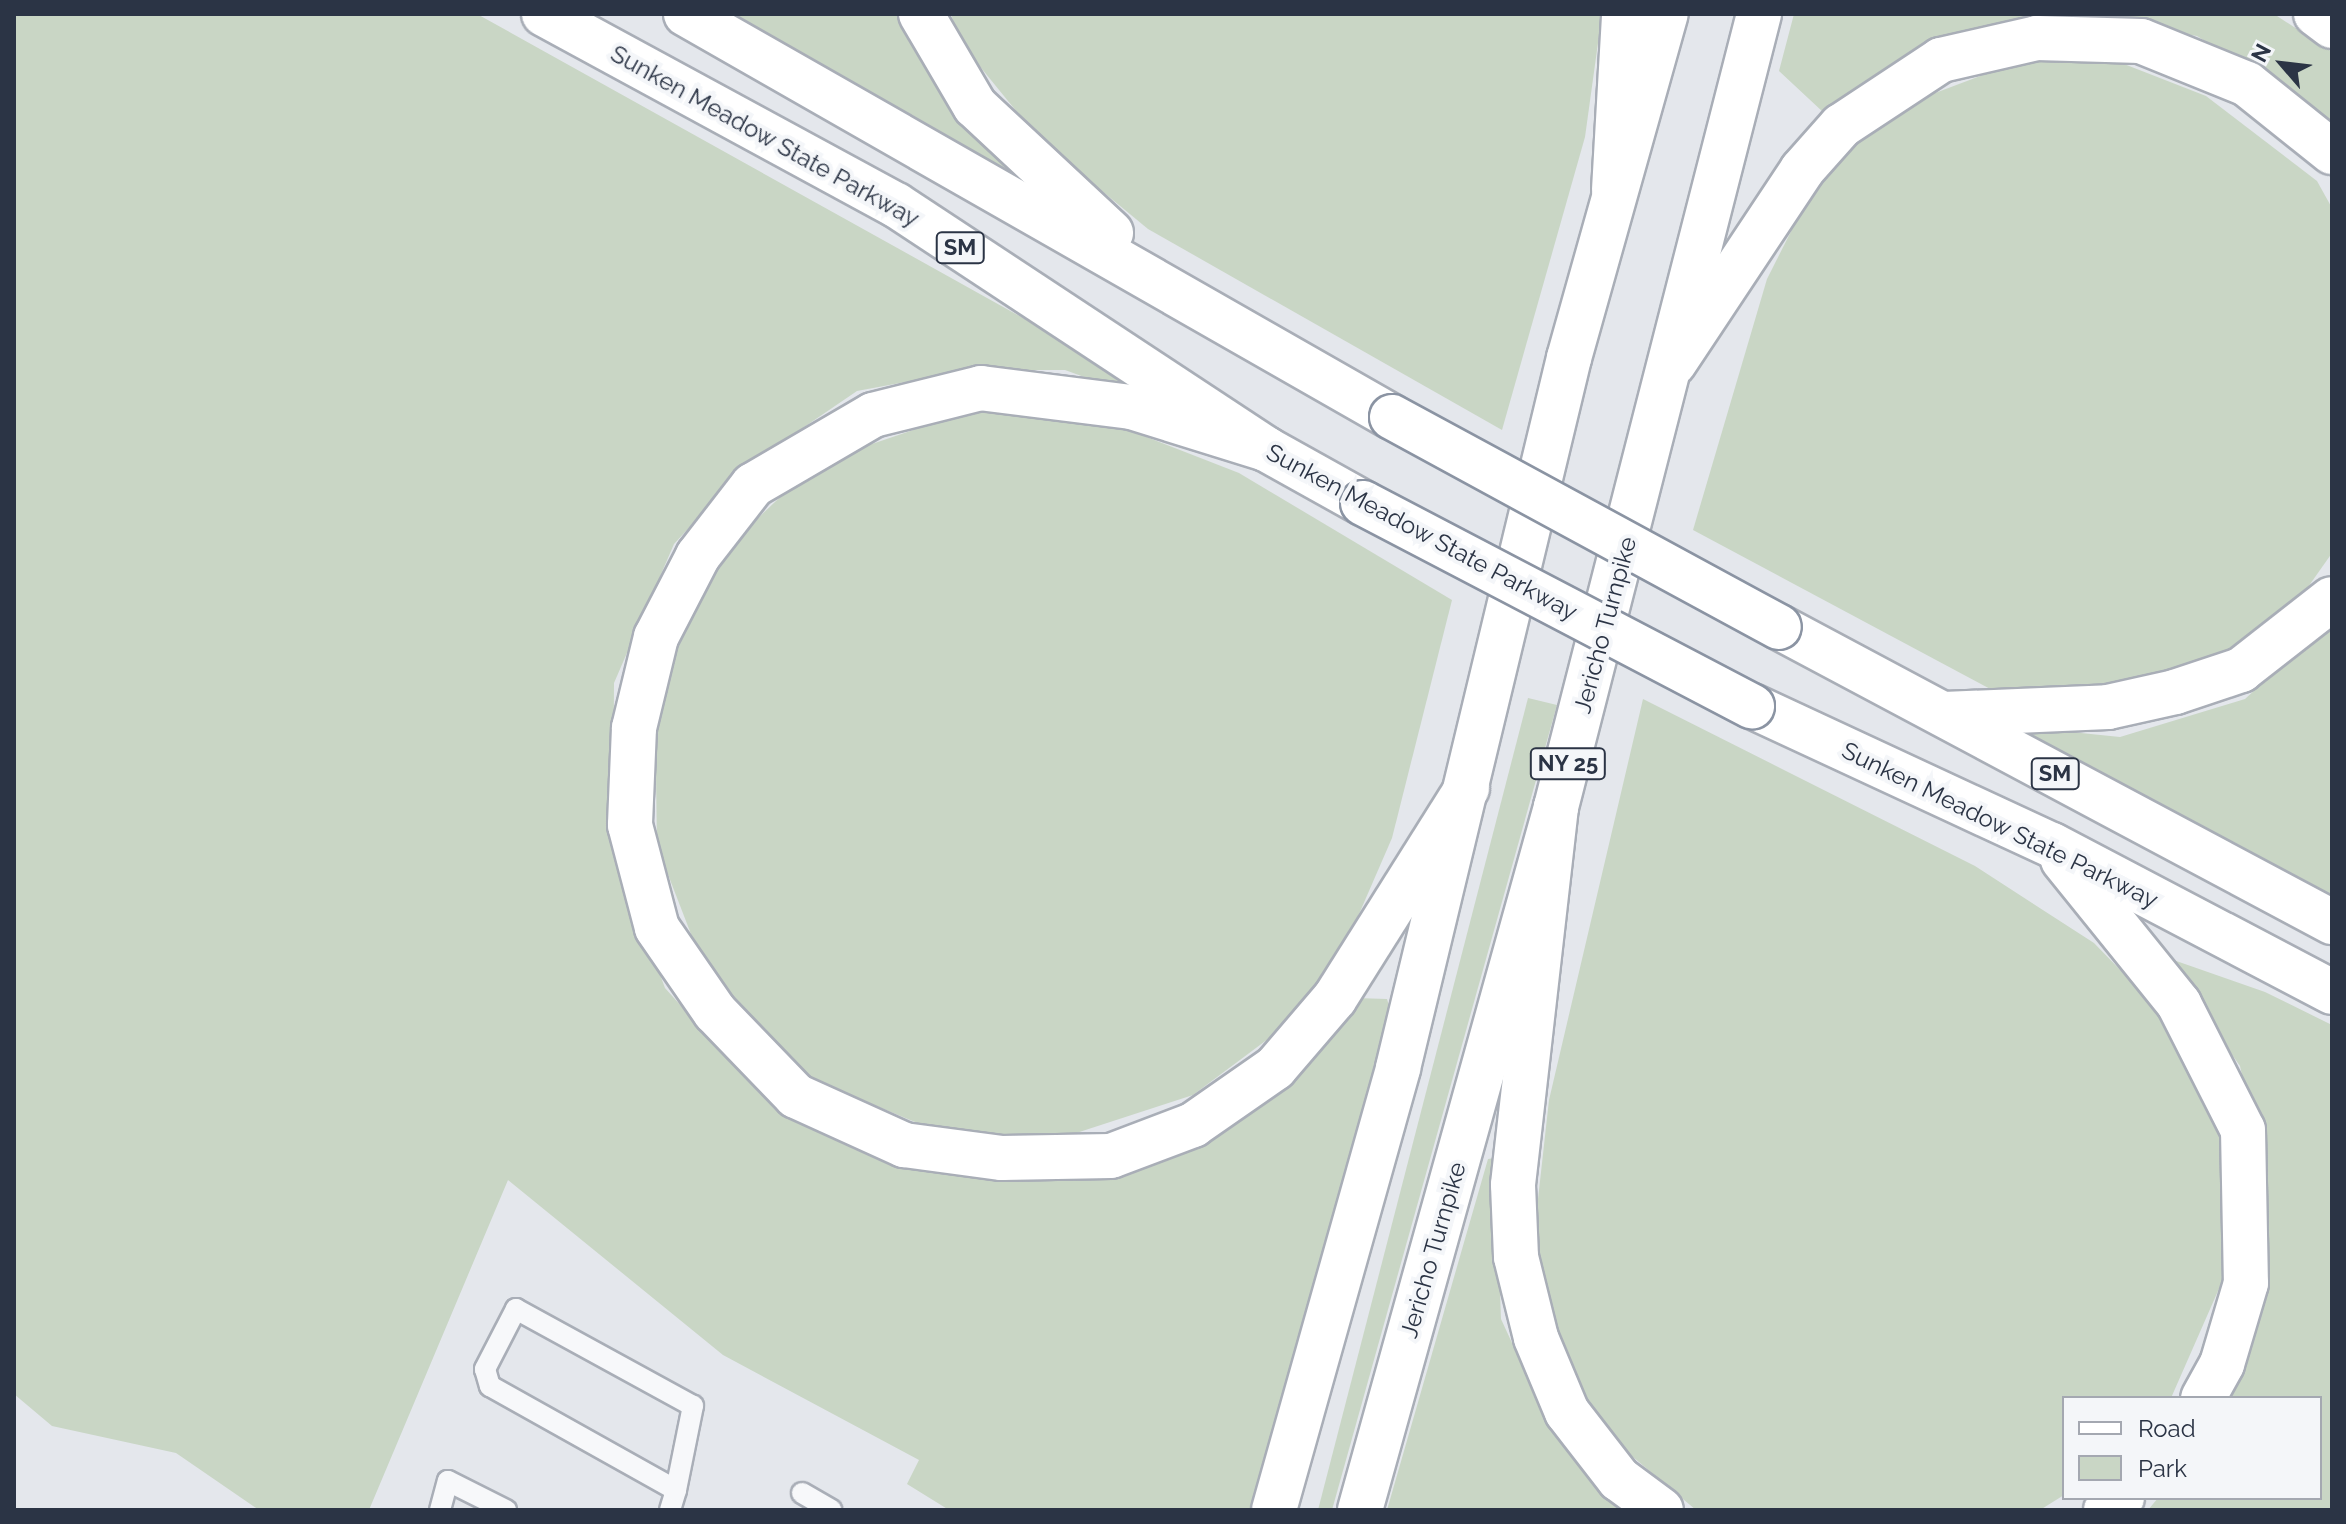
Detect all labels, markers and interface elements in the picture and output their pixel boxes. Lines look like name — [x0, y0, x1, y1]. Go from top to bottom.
north arrow — [2242, 24, 2322, 104]
street label: Sunken Meadow State Parkway — [605, 39, 925, 233]
text: N — [2245, 39, 2276, 66]
road number: SM — [934, 230, 986, 266]
street label: Sunken Meadow State Parkway — [1261, 437, 1583, 627]
street label: Jericho Turnpike — [1568, 533, 1642, 717]
street label: Sunken Meadow State Parkway — [1837, 736, 2163, 914]
road number: NY 25 — [1528, 746, 1608, 782]
road number: SM — [2029, 756, 2081, 792]
street label: Jericho Turnpike — [1394, 1158, 1472, 1342]
legend — [2062, 1396, 2322, 1500]
text: Road — [2138, 1414, 2196, 1443]
text: Park — [2138, 1454, 2187, 1483]

